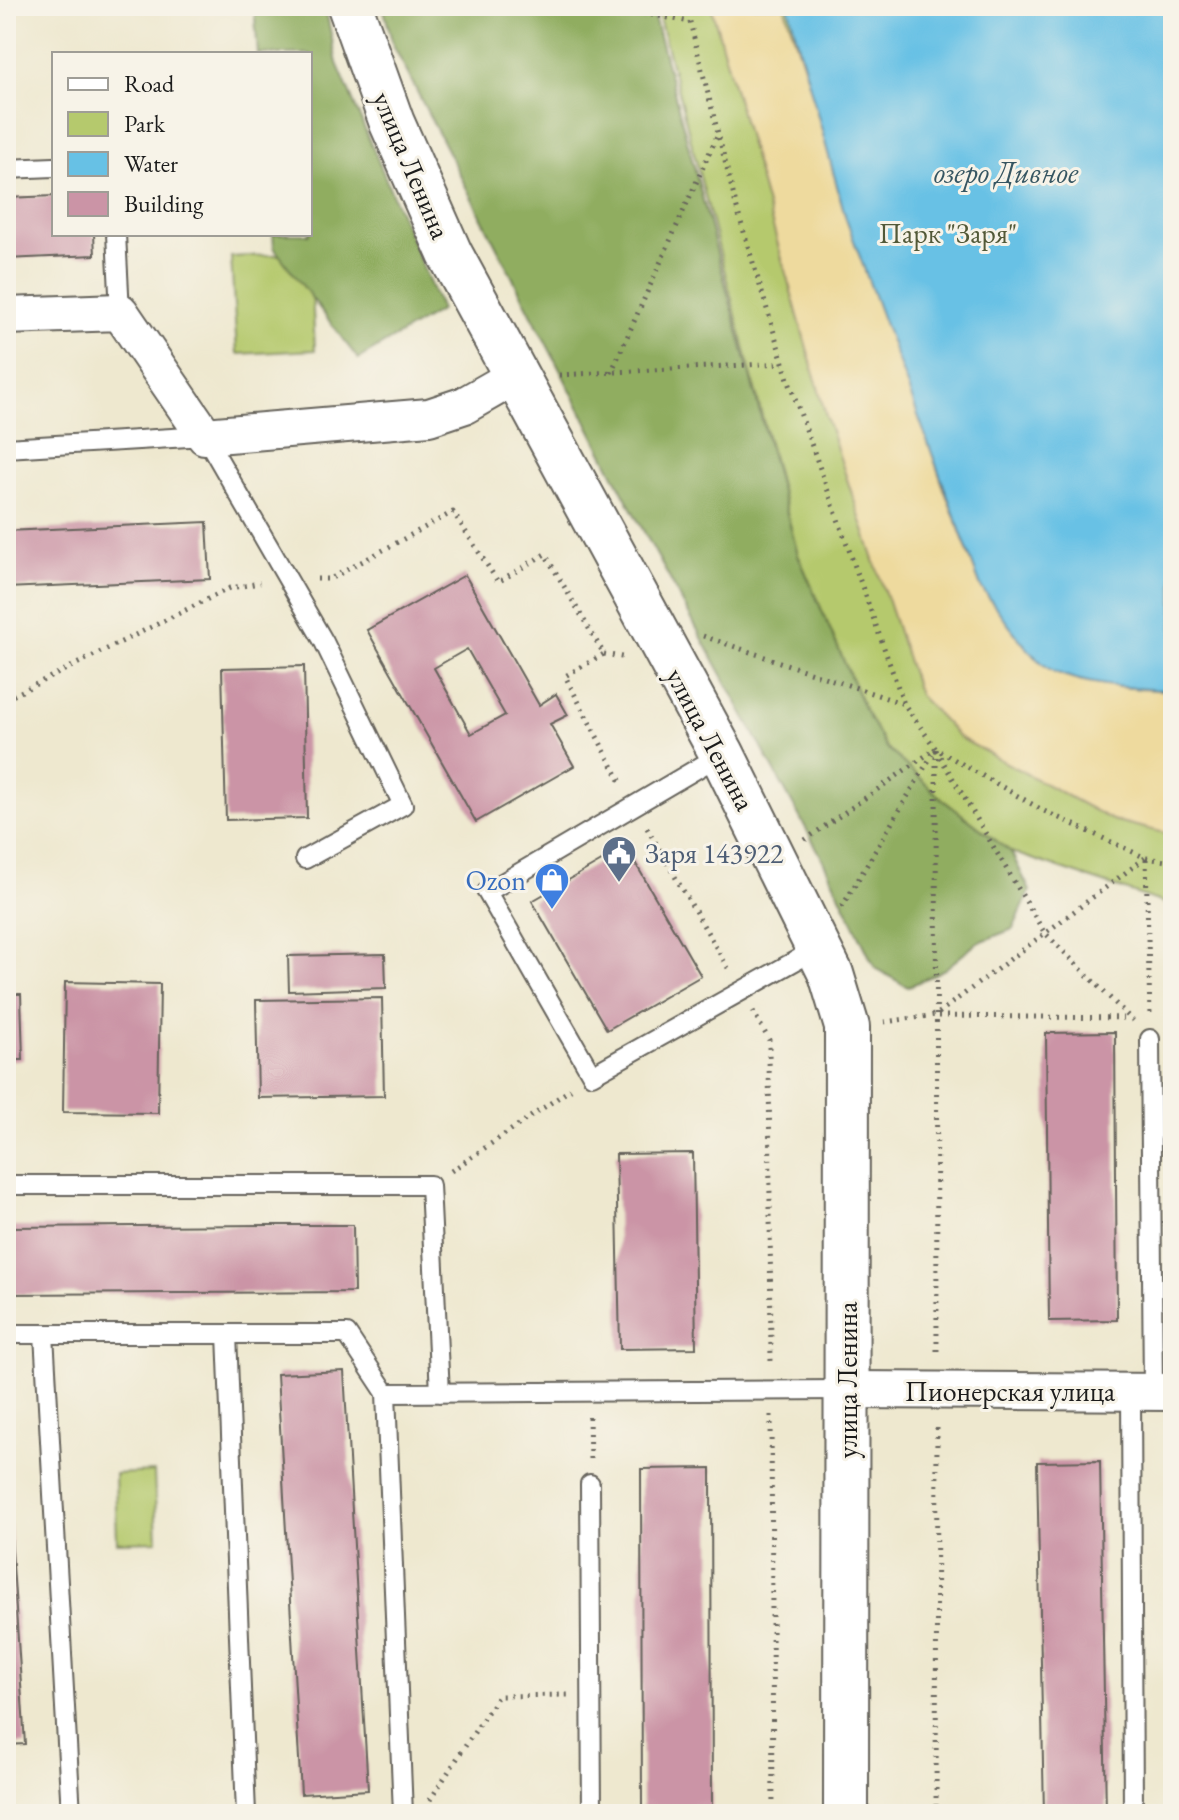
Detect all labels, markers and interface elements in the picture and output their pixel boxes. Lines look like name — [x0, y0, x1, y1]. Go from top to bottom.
legend — [52, 52, 312, 236]
text: Road — [124, 68, 175, 99]
street label: улица Ленина — [365, 86, 460, 245]
text: Park — [124, 108, 166, 139]
text: Water — [124, 148, 178, 179]
water label: озеро Дивное — [934, 153, 1079, 192]
text: Building — [124, 188, 204, 219]
park label: Парк "Заря" — [879, 215, 1017, 251]
street label: улица Ленина — [658, 661, 764, 817]
public building icon: Заря 143922 — [600, 834, 638, 884]
place label: Заря 143922 — [645, 835, 784, 871]
shop icon: Ozon — [533, 861, 571, 911]
place label: Ozon — [465, 862, 526, 898]
street label: улица Ленина — [829, 1301, 865, 1458]
street label: Пионерская улица — [905, 1373, 1116, 1409]

